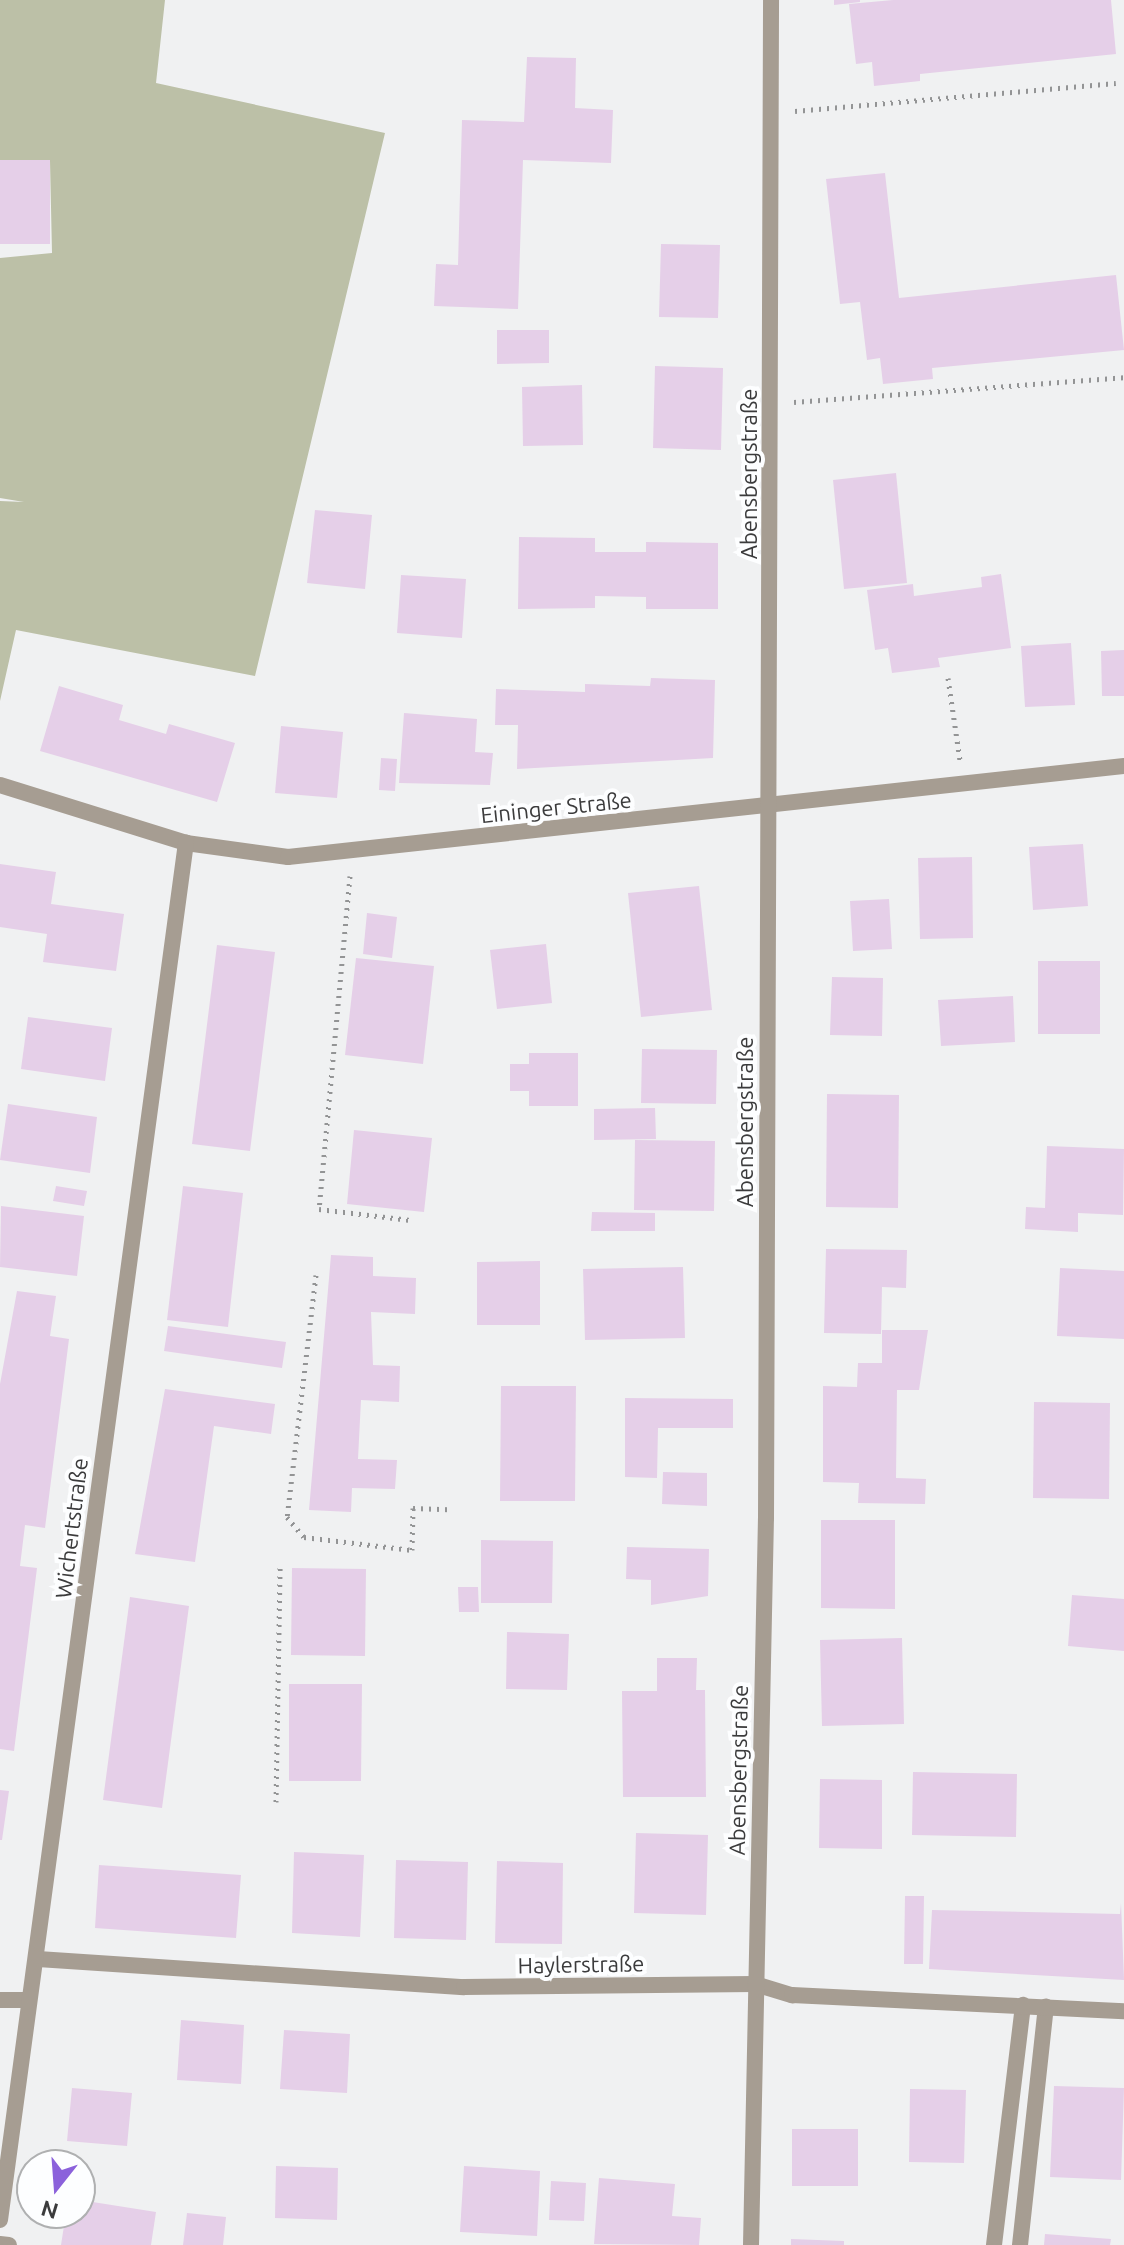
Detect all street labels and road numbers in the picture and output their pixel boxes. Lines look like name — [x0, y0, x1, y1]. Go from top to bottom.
street label: Abensbergstraße — [736, 389, 762, 559]
street label: Eininger Straße — [479, 786, 633, 828]
street label: Abensbergstraße — [732, 1037, 758, 1207]
street label: Wichertstraße — [49, 1456, 93, 1600]
street label: Abensbergstraße — [723, 1684, 753, 1856]
street label: Haylerstraße — [517, 1950, 645, 1978]

